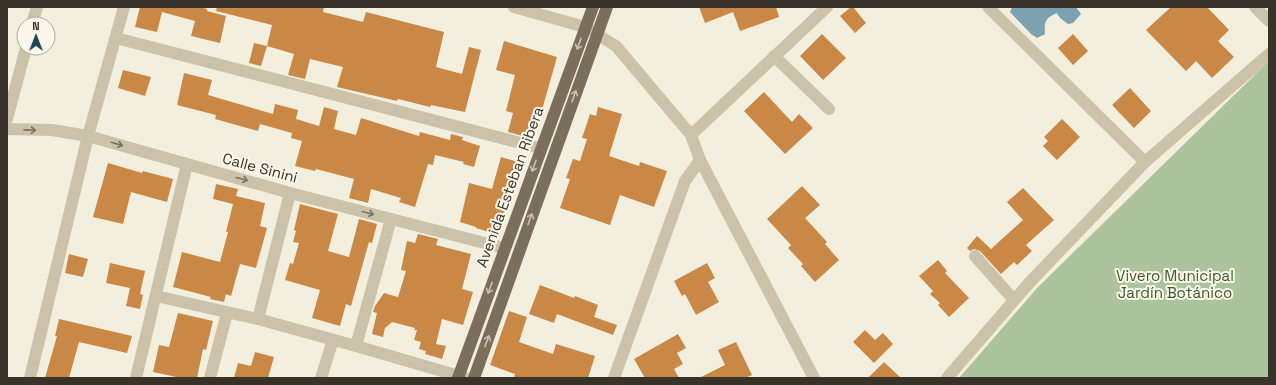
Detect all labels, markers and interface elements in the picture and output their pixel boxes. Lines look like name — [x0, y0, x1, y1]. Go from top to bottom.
north arrow — [16, 16, 56, 56]
text: N — [32, 19, 40, 33]
one-way arrow — [575, 37, 583, 49]
one-way arrow — [571, 90, 578, 103]
street label: Avenida Esteban Ribera — [472, 104, 548, 270]
one-way arrow — [23, 126, 36, 134]
one-way arrow — [110, 141, 123, 148]
street label: Calle Sinini — [221, 148, 300, 187]
one-way arrow — [530, 159, 537, 172]
one-way arrow — [235, 176, 248, 184]
one-way arrow — [361, 210, 374, 217]
one-way arrow — [527, 213, 535, 225]
park label: Vivero Municipal Jardín Botánico — [1116, 266, 1234, 302]
one-way arrow — [486, 281, 493, 294]
one-way arrow — [483, 336, 491, 348]

